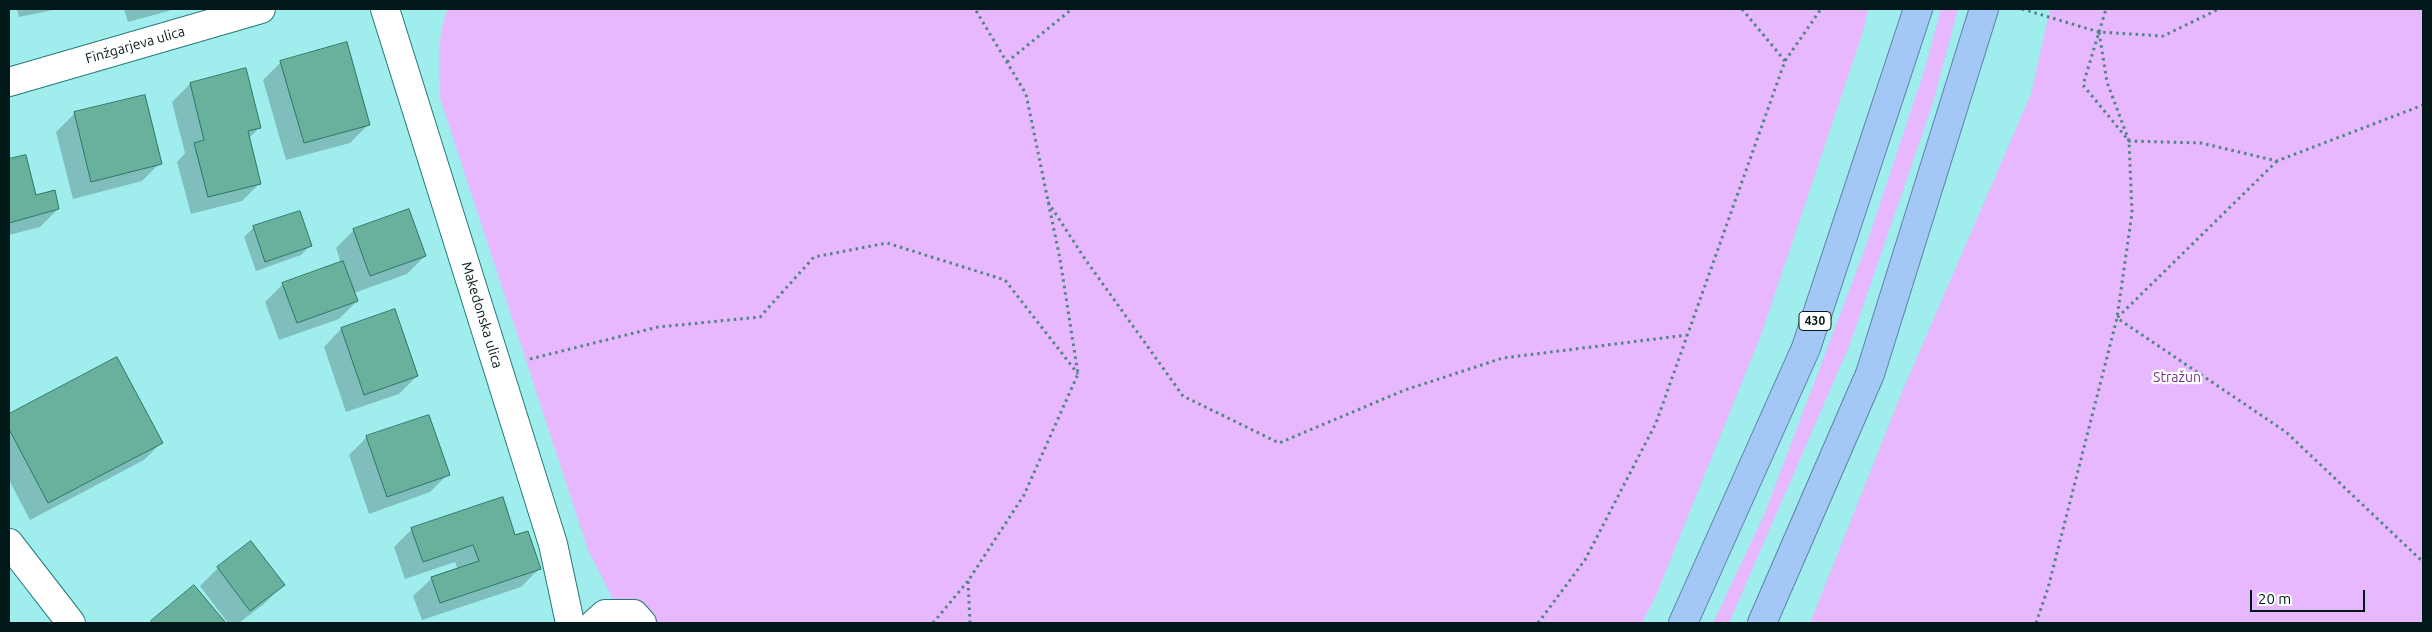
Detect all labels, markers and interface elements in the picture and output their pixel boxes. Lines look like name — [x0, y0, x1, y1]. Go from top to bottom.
street label: Finžgarjeva ulica — [83, 23, 187, 67]
street label: Makedonska ulica — [458, 260, 506, 370]
road number: 430 — [1799, 312, 1831, 331]
park label: Stražun — [2153, 369, 2201, 385]
scale bar — [2252, 580, 2367, 612]
text: 20 m — [2258, 590, 2291, 607]

